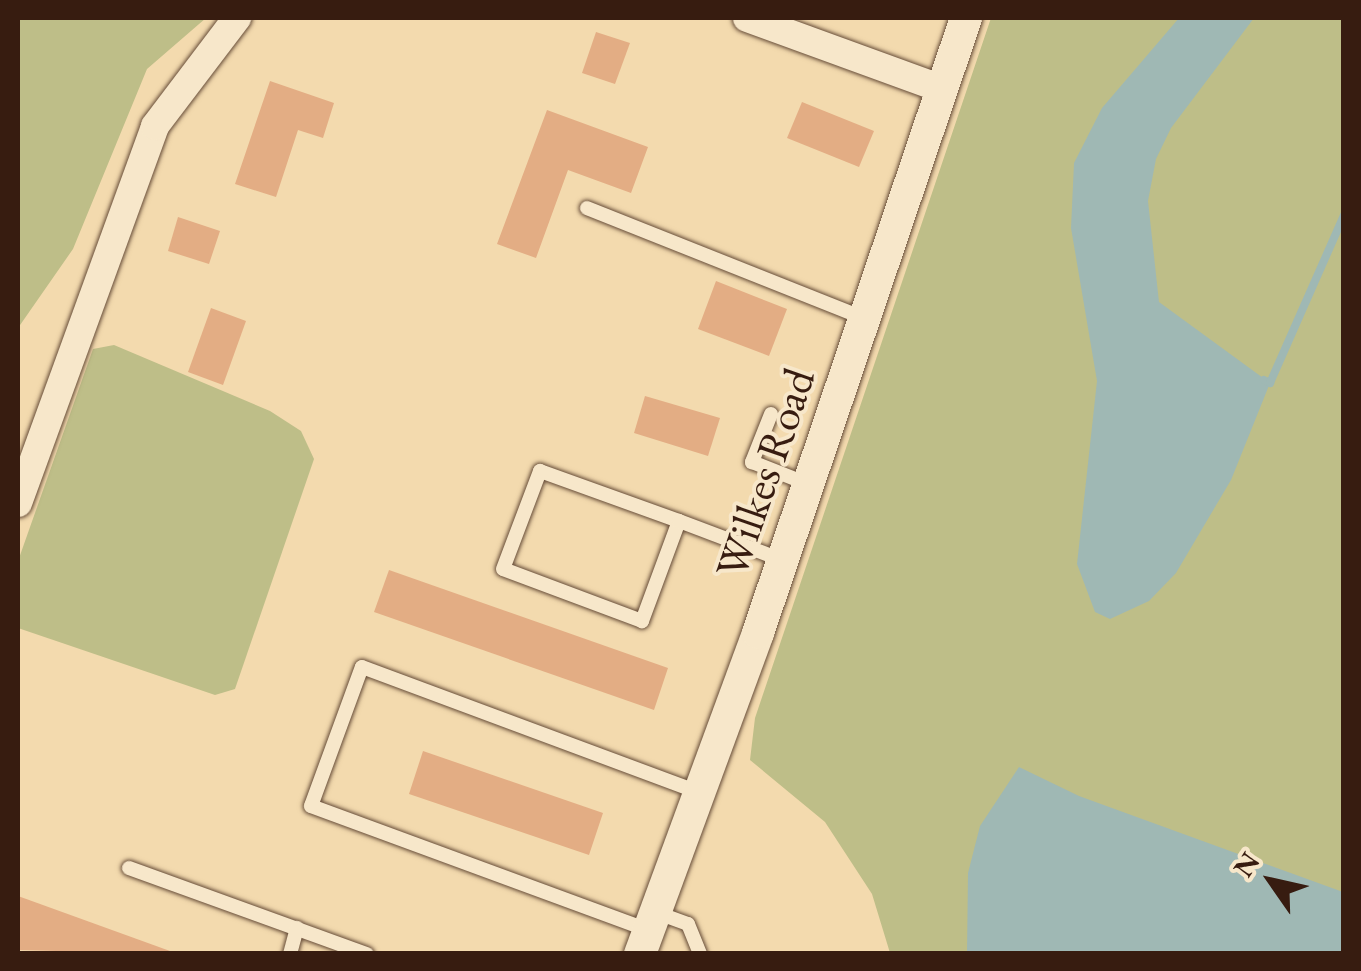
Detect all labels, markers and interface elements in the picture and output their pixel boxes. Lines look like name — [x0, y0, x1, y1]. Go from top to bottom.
street label: Wilkes Road — [704, 361, 826, 585]
north arrow — [1221, 831, 1321, 931]
text: N — [1225, 845, 1267, 884]

